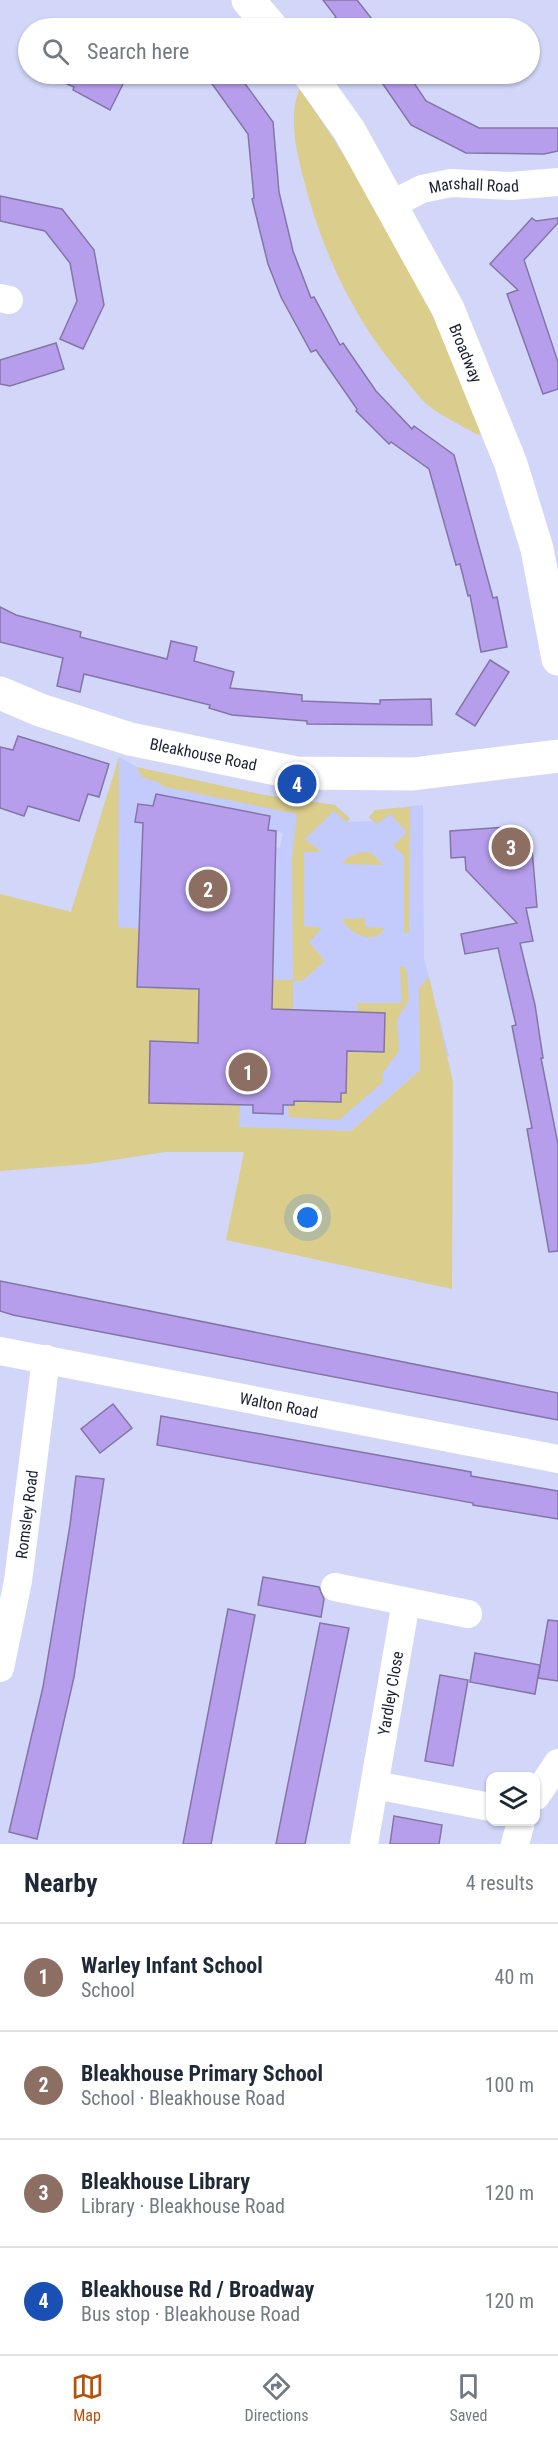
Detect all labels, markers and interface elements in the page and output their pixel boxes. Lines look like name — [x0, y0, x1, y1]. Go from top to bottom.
search box — [18, 18, 540, 84]
icon: search — [39, 35, 72, 68]
text: Search here — [87, 39, 189, 64]
street label: Marshall Road — [427, 173, 520, 197]
street label: Broadway — [446, 321, 486, 386]
street label: Bleakhouse Road — [148, 734, 259, 774]
pin: 4 — [278, 762, 316, 806]
pin: 3 — [492, 824, 530, 870]
pin: 2 — [188, 866, 228, 912]
pin: 1 — [228, 1050, 268, 1094]
your location — [293, 1203, 322, 1232]
street label: Walton Road — [238, 1388, 320, 1422]
street label: Romsley Road — [11, 1469, 41, 1560]
street label: Yardley Close — [374, 1650, 407, 1737]
map controls — [486, 1772, 540, 1826]
button: layers — [486, 1772, 540, 1826]
text: Nearby — [24, 1868, 98, 1898]
text: 4 results — [466, 1871, 534, 1895]
text: Warley Infant School — [81, 1953, 263, 1978]
text: 1 — [38, 1965, 49, 1989]
text: 40 m — [495, 1965, 534, 1989]
text: School — [81, 1978, 135, 2002]
text: Bleakhouse Primary School — [81, 2061, 323, 2086]
text: 2 — [38, 2073, 49, 2097]
text: 100 m — [485, 2073, 534, 2097]
text: School · Bleakhouse Road — [81, 2086, 285, 2110]
text: Bleakhouse Library — [81, 2169, 250, 2194]
text: 3 — [38, 2181, 49, 2205]
text: 120 m — [485, 2181, 534, 2205]
text: Library · Bleakhouse Road — [81, 2194, 285, 2218]
text: Bleakhouse Rd / Broadway — [81, 2277, 314, 2302]
text: 4 — [38, 2289, 49, 2313]
text: 120 m — [485, 2289, 534, 2313]
text: Bus stop · Bleakhouse Road — [81, 2302, 300, 2326]
tab: Map — [71, 2370, 104, 2425]
tab: Directions — [245, 2370, 308, 2425]
tab: Saved — [449, 2370, 487, 2425]

